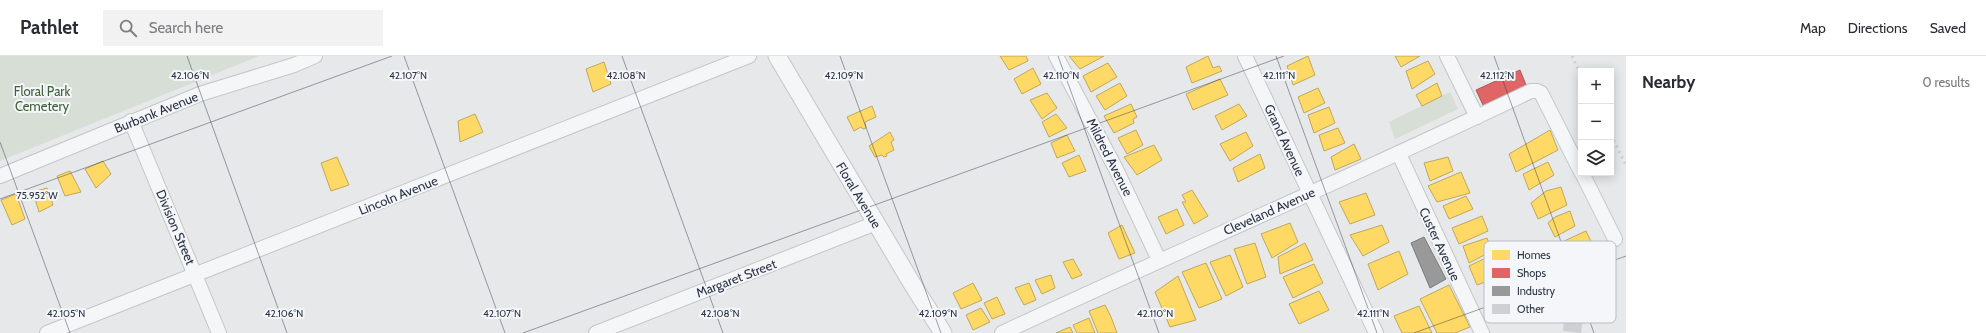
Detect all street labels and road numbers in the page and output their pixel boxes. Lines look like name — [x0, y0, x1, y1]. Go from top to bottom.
street label: Burbank Avenue — [112, 88, 201, 136]
street label: Grand Avenue — [1261, 101, 1309, 179]
street label: Mildred Avenue — [1083, 115, 1137, 199]
street label: Floral Avenue — [833, 159, 885, 231]
street label: Lincoln Avenue — [356, 172, 440, 218]
street label: Cleveland Avenue — [1221, 184, 1318, 238]
street label: Division Street — [153, 187, 199, 268]
street label: Custer Avenue — [1416, 205, 1464, 284]
street label: Margaret Street — [694, 255, 779, 301]

